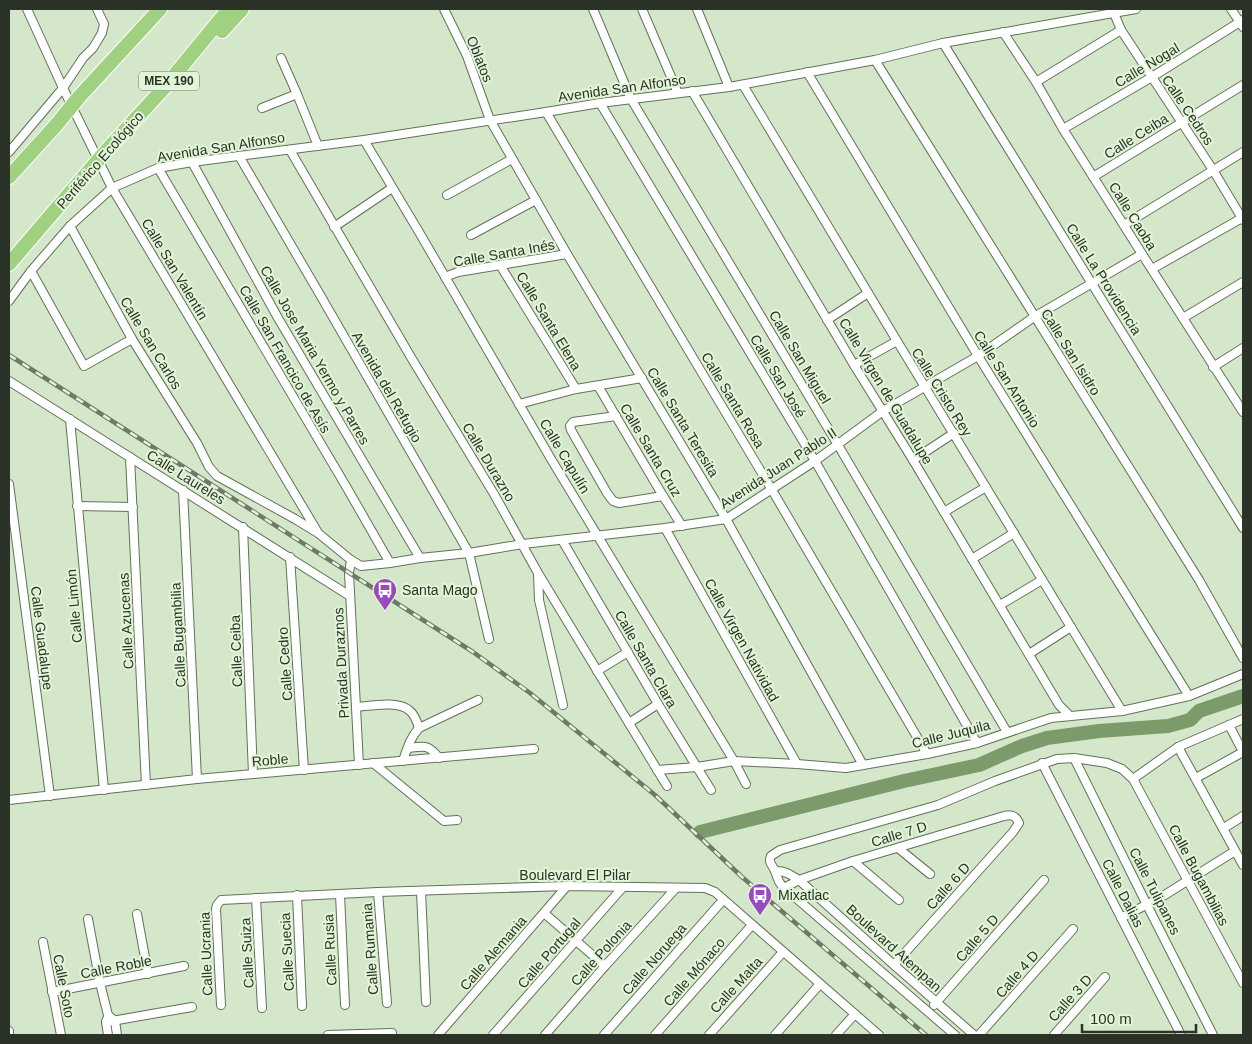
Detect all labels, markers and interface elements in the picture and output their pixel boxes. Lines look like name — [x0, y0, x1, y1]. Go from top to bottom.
street label: Oblatos — [464, 34, 496, 84]
street label: Calle Nogal — [1112, 40, 1182, 90]
street label: Avenida San Alfonso — [557, 71, 687, 105]
road number: MEX 190 — [139, 72, 199, 90]
street label: Calle Cedros — [1159, 72, 1217, 148]
street label: Periférico Ecológico — [53, 108, 147, 212]
street label: Calle Ceiba — [1101, 110, 1171, 162]
street label: Avenida San Alfonso — [156, 129, 286, 165]
street label: Calle Caoba — [1106, 179, 1160, 253]
street label: Calle San Valentín — [139, 216, 211, 322]
street label: Calle La Providencia — [1063, 220, 1145, 338]
street label: Calle Santa Inés — [452, 236, 556, 270]
street label: Calle Jose Maria Yermo y Parres — [257, 263, 373, 447]
street label: Calle Santa Elena — [513, 269, 585, 373]
street label: Calle San Francico de Asís — [236, 282, 334, 436]
street label: Calle San Carlos — [117, 294, 185, 392]
street label: Calle San Isidro — [1038, 306, 1104, 398]
street label: Calle San Miguel — [766, 308, 834, 406]
street label: Calle Virgen de Guadalupe — [836, 315, 936, 467]
street label: Calle San Antonio — [971, 328, 1043, 431]
street label: Avenida del Refugio — [349, 329, 425, 445]
street label: Calle San José — [747, 332, 809, 421]
street label: Calle Cristo Rey — [908, 345, 976, 439]
street label: Calle Santa Rosa — [698, 349, 768, 451]
street label: Calle Santa Teresita — [644, 364, 722, 480]
street label: Calle Santa Cruz — [617, 401, 685, 499]
street label: Calle Capulín — [536, 416, 594, 496]
street label: Calle Durazno — [459, 420, 519, 504]
street label: Avenida Juan Pablo II — [717, 424, 839, 512]
street label: Calle Laureles — [144, 447, 228, 507]
street label: Calle Limón — [63, 568, 85, 644]
street label: Calle Azucenas — [115, 572, 137, 670]
street label: Calle Virgen Natividad — [701, 576, 783, 704]
bus stop icon: Santa Mago — [372, 577, 398, 611]
street label: Calle Bugambilia — [167, 582, 189, 688]
place label: Santa Mago — [402, 582, 478, 598]
street label: Calle Guadalupe — [28, 585, 56, 691]
street label: Privada Duraznos — [330, 607, 352, 719]
street label: Calle Santa Clara — [612, 607, 680, 711]
street label: Calle Ceiba — [227, 614, 245, 687]
street label: Calle Cedro — [274, 626, 296, 701]
street label: Calle Juquila — [910, 716, 992, 751]
street label: Roble — [251, 750, 289, 770]
street label: Calle 7 D — [869, 818, 929, 850]
street label: Calle Bugambilias — [1166, 822, 1232, 928]
street label: Calle Tulipanes — [1126, 845, 1184, 937]
street label: Calle Dalias — [1099, 856, 1147, 930]
street label: Calle 6 D — [923, 859, 973, 913]
street label: Boulevard El Pilar — [519, 867, 631, 883]
bus stop icon: Mixatlac — [747, 882, 773, 916]
place label: Mixatlac — [778, 887, 829, 903]
street label: Boulevard Atempan — [843, 901, 945, 995]
street label: Calle Rumania — [359, 902, 381, 995]
street label: Calle 5 D — [952, 911, 1002, 965]
street label: Calle Ucrania — [197, 912, 215, 996]
street label: Calle Suecia — [277, 912, 297, 992]
street label: Calle Alemania — [456, 912, 530, 993]
street label: Calle Rusia — [320, 914, 340, 986]
street label: Calle Portugal — [514, 915, 584, 991]
street label: Calle Suiza — [237, 917, 257, 989]
street label: Calle Polonia — [567, 917, 635, 989]
street label: Calle Noruega — [619, 920, 690, 998]
street label: Calle Mónaco — [660, 934, 728, 1010]
street label: Calle 4 D — [992, 947, 1042, 1001]
street label: Calle Roble — [79, 952, 153, 982]
street label: Calle Soto — [50, 953, 78, 1019]
street label: Calle Malta — [707, 953, 766, 1016]
street label: Calle 3 D — [1045, 971, 1095, 1025]
scale bar — [1082, 1002, 1196, 1034]
text: 100 m — [1090, 1010, 1132, 1027]

